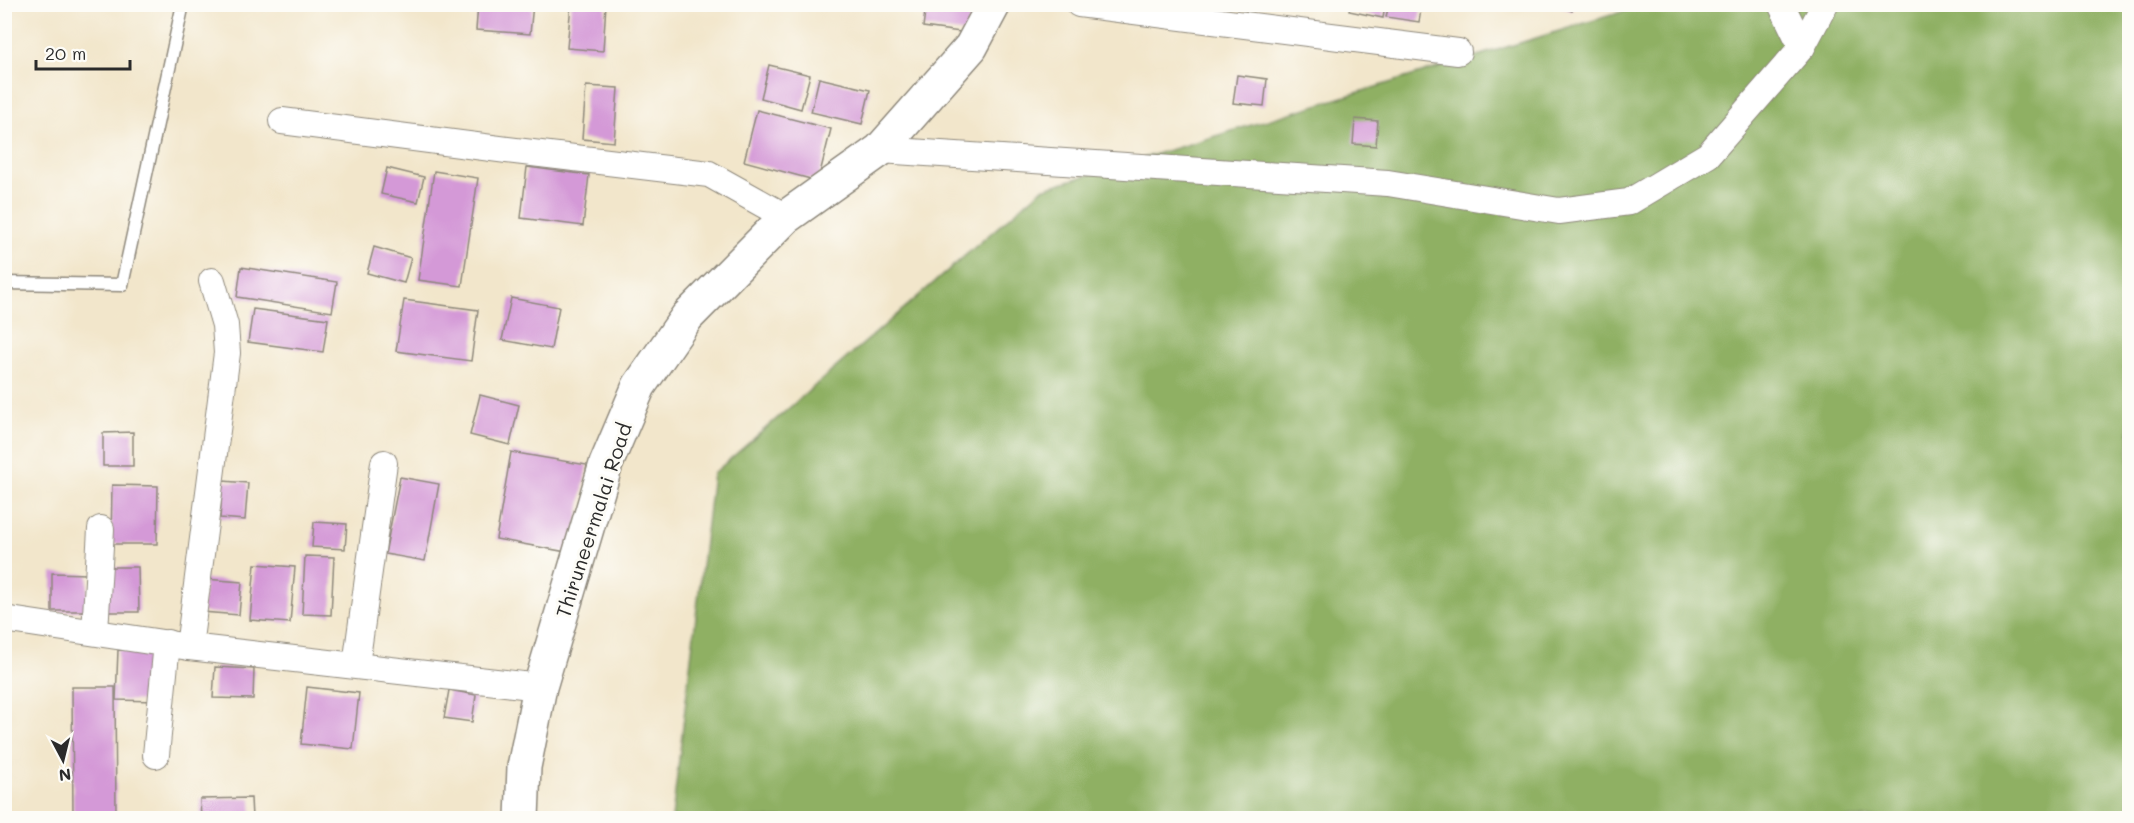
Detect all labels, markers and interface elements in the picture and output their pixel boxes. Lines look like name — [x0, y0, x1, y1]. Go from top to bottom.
scale bar — [36, 33, 130, 71]
text: 20 m — [45, 41, 86, 65]
street label: Thiruneermalai Road — [549, 419, 637, 621]
north arrow — [33, 730, 93, 790]
text: N — [58, 764, 72, 787]

